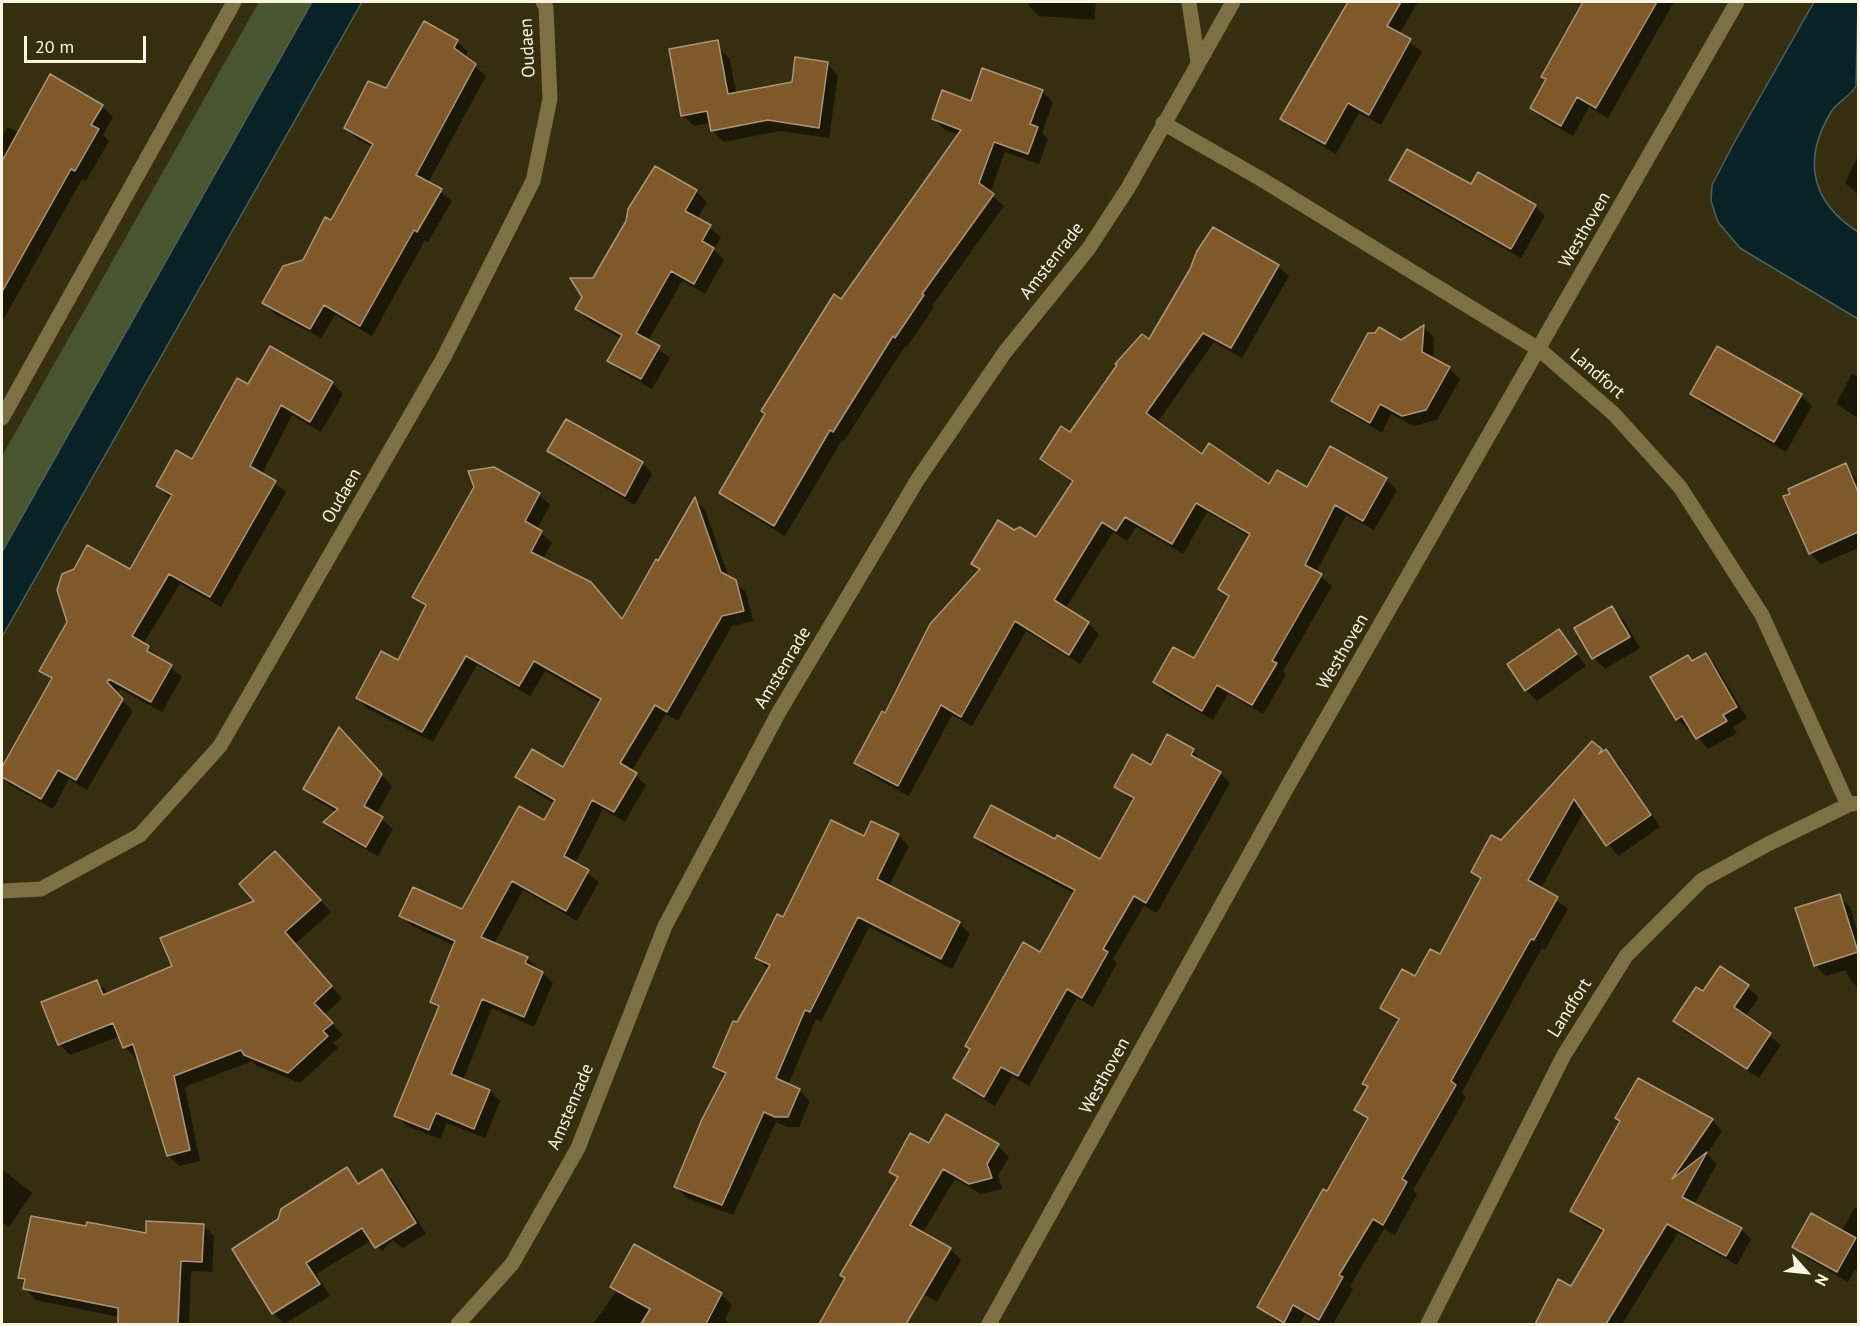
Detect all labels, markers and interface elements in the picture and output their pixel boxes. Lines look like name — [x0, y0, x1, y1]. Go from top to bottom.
street label: Oudaen — [516, 18, 540, 78]
scale bar — [27, 24, 148, 62]
text: 20 m — [35, 35, 74, 58]
street label: Westhoven — [1555, 188, 1615, 272]
street label: Amstenrade — [1015, 218, 1089, 304]
street label: Landfort — [1565, 344, 1629, 404]
street label: Oudaen — [318, 465, 366, 527]
street label: Westhoven — [1313, 610, 1373, 694]
street label: Amstenrade — [750, 623, 816, 713]
street label: Landfort — [1544, 975, 1596, 1041]
street label: Westhoven — [1075, 1034, 1135, 1118]
street label: Amstenrade — [543, 1061, 599, 1153]
north arrow — [1776, 1242, 1836, 1302]
text: N — [1811, 1271, 1833, 1289]

